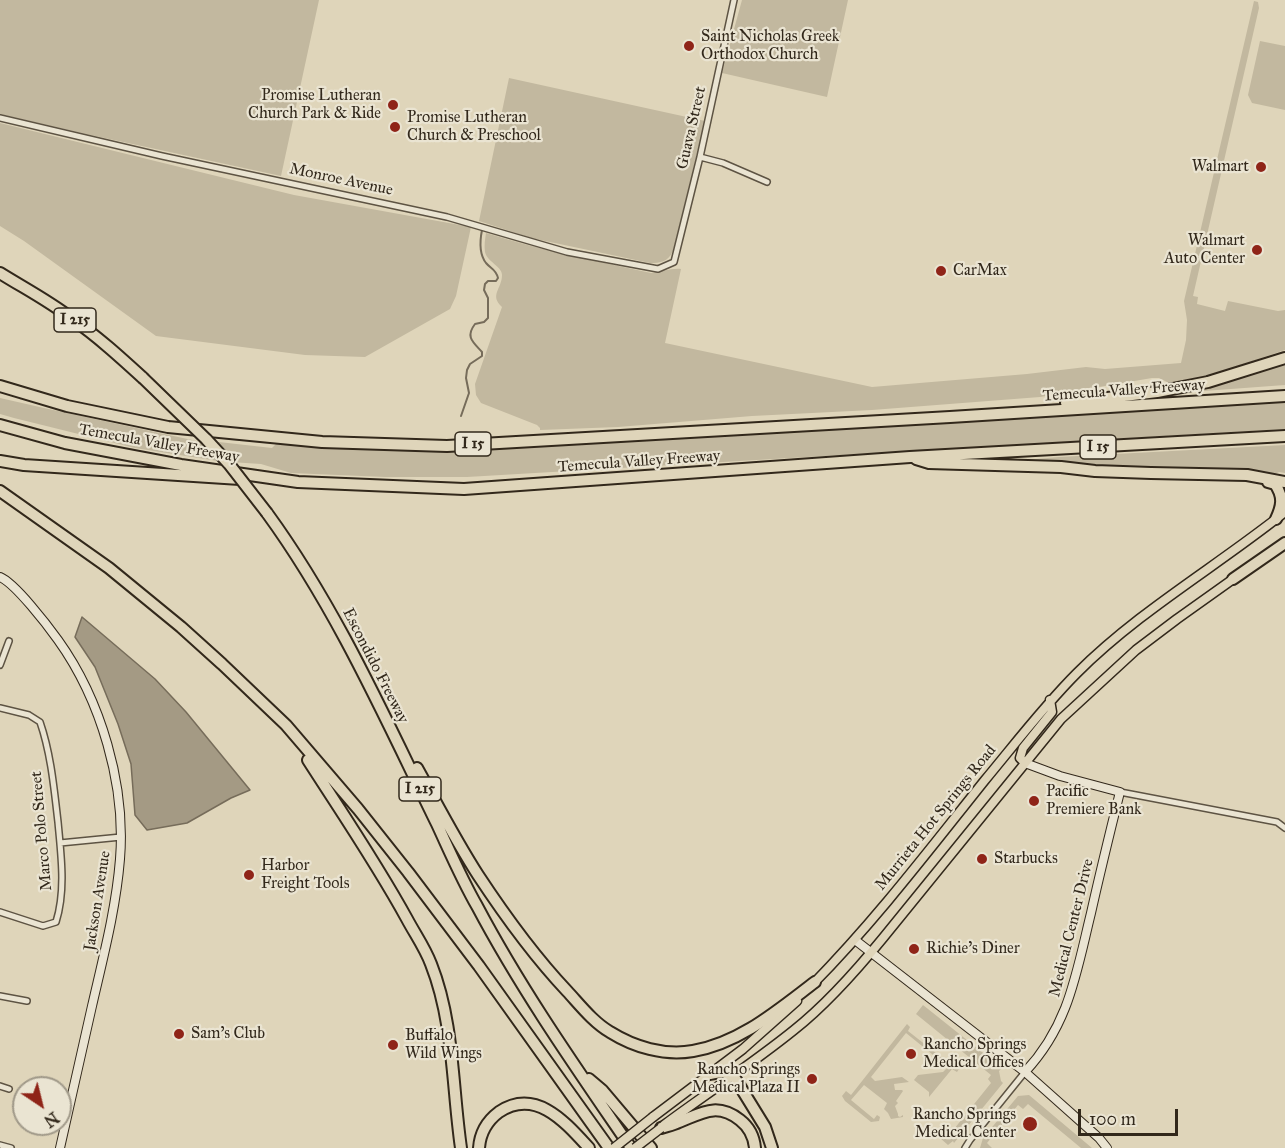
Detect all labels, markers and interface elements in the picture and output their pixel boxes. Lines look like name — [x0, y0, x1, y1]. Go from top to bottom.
place label: Saint Nicholas Greek Orthodox Church — [701, 27, 839, 65]
marker: Saint Nicholas Greek Orthodox Church — [682, 39, 696, 53]
street label: Guava Street — [673, 85, 711, 171]
place label: Promise Lutheran Church Park & Ride — [248, 86, 381, 124]
marker: Promise Lutheran Church Park & Ride — [386, 98, 400, 112]
place label: Promise Lutheran Church & Preschool — [407, 108, 541, 146]
marker: Promise Lutheran Church & Preschool — [388, 120, 402, 134]
place label: Walmart — [1192, 157, 1249, 177]
street label: Monroe Avenue — [287, 160, 395, 200]
marker: Walmart — [1254, 160, 1268, 174]
place label: Walmart Auto Center — [1164, 231, 1245, 269]
marker: Walmart Auto Center — [1250, 243, 1264, 257]
place label: CarMax — [953, 261, 1007, 281]
marker: CarMax — [934, 264, 948, 278]
road number: I 215 — [54, 308, 96, 332]
street label: Temecula Valley Freeway — [1042, 376, 1206, 406]
street label: Temecula Valley Freeway — [77, 420, 241, 468]
road number: I 15 — [455, 432, 491, 456]
road number: I 15 — [1080, 435, 1116, 459]
street label: Temecula Valley Freeway — [557, 447, 721, 477]
street label: Escondido Freeway — [338, 605, 412, 727]
street label: Murrieta Hot Springs Road — [871, 741, 1001, 895]
street label: Marco Polo Street — [27, 770, 57, 892]
road number: I 215 — [399, 777, 441, 801]
place label: Pacific Premiere Bank — [1046, 782, 1141, 820]
marker: Pacific Premiere Bank — [1027, 794, 1041, 808]
place label: Starbucks — [994, 849, 1058, 869]
street label: Jackson Avenue — [81, 850, 115, 952]
marker: Starbucks — [975, 852, 989, 866]
place label: Harbor Freight Tools — [261, 856, 350, 894]
street label: Medical Center Drive — [1046, 857, 1098, 999]
marker: Harbor Freight Tools — [242, 868, 256, 882]
place label: Richie's Diner — [926, 939, 1020, 959]
marker: Richie's Diner — [907, 942, 921, 956]
place label: Sam's Club — [191, 1024, 265, 1044]
place label: Buffalo Wild Wings — [405, 1026, 482, 1064]
marker: Sam's Club — [172, 1027, 186, 1041]
place label: Rancho Springs Medical Offices — [923, 1035, 1026, 1073]
marker: Buffalo Wild Wings — [386, 1038, 400, 1052]
marker: Rancho Springs Medical Offices — [904, 1047, 918, 1061]
place label: Rancho Springs Medical Plaza II — [692, 1060, 800, 1098]
marker: Rancho Springs Medical Plaza II — [805, 1072, 819, 1086]
north arrow — [12, 1076, 72, 1136]
scale bar — [1081, 1097, 1182, 1135]
place label: Rancho Springs Medical Center — [913, 1105, 1016, 1143]
text: N — [40, 1108, 62, 1131]
text: 100 m — [1089, 1108, 1136, 1130]
marker: Rancho Springs Medical Center — [1021, 1115, 1039, 1133]

